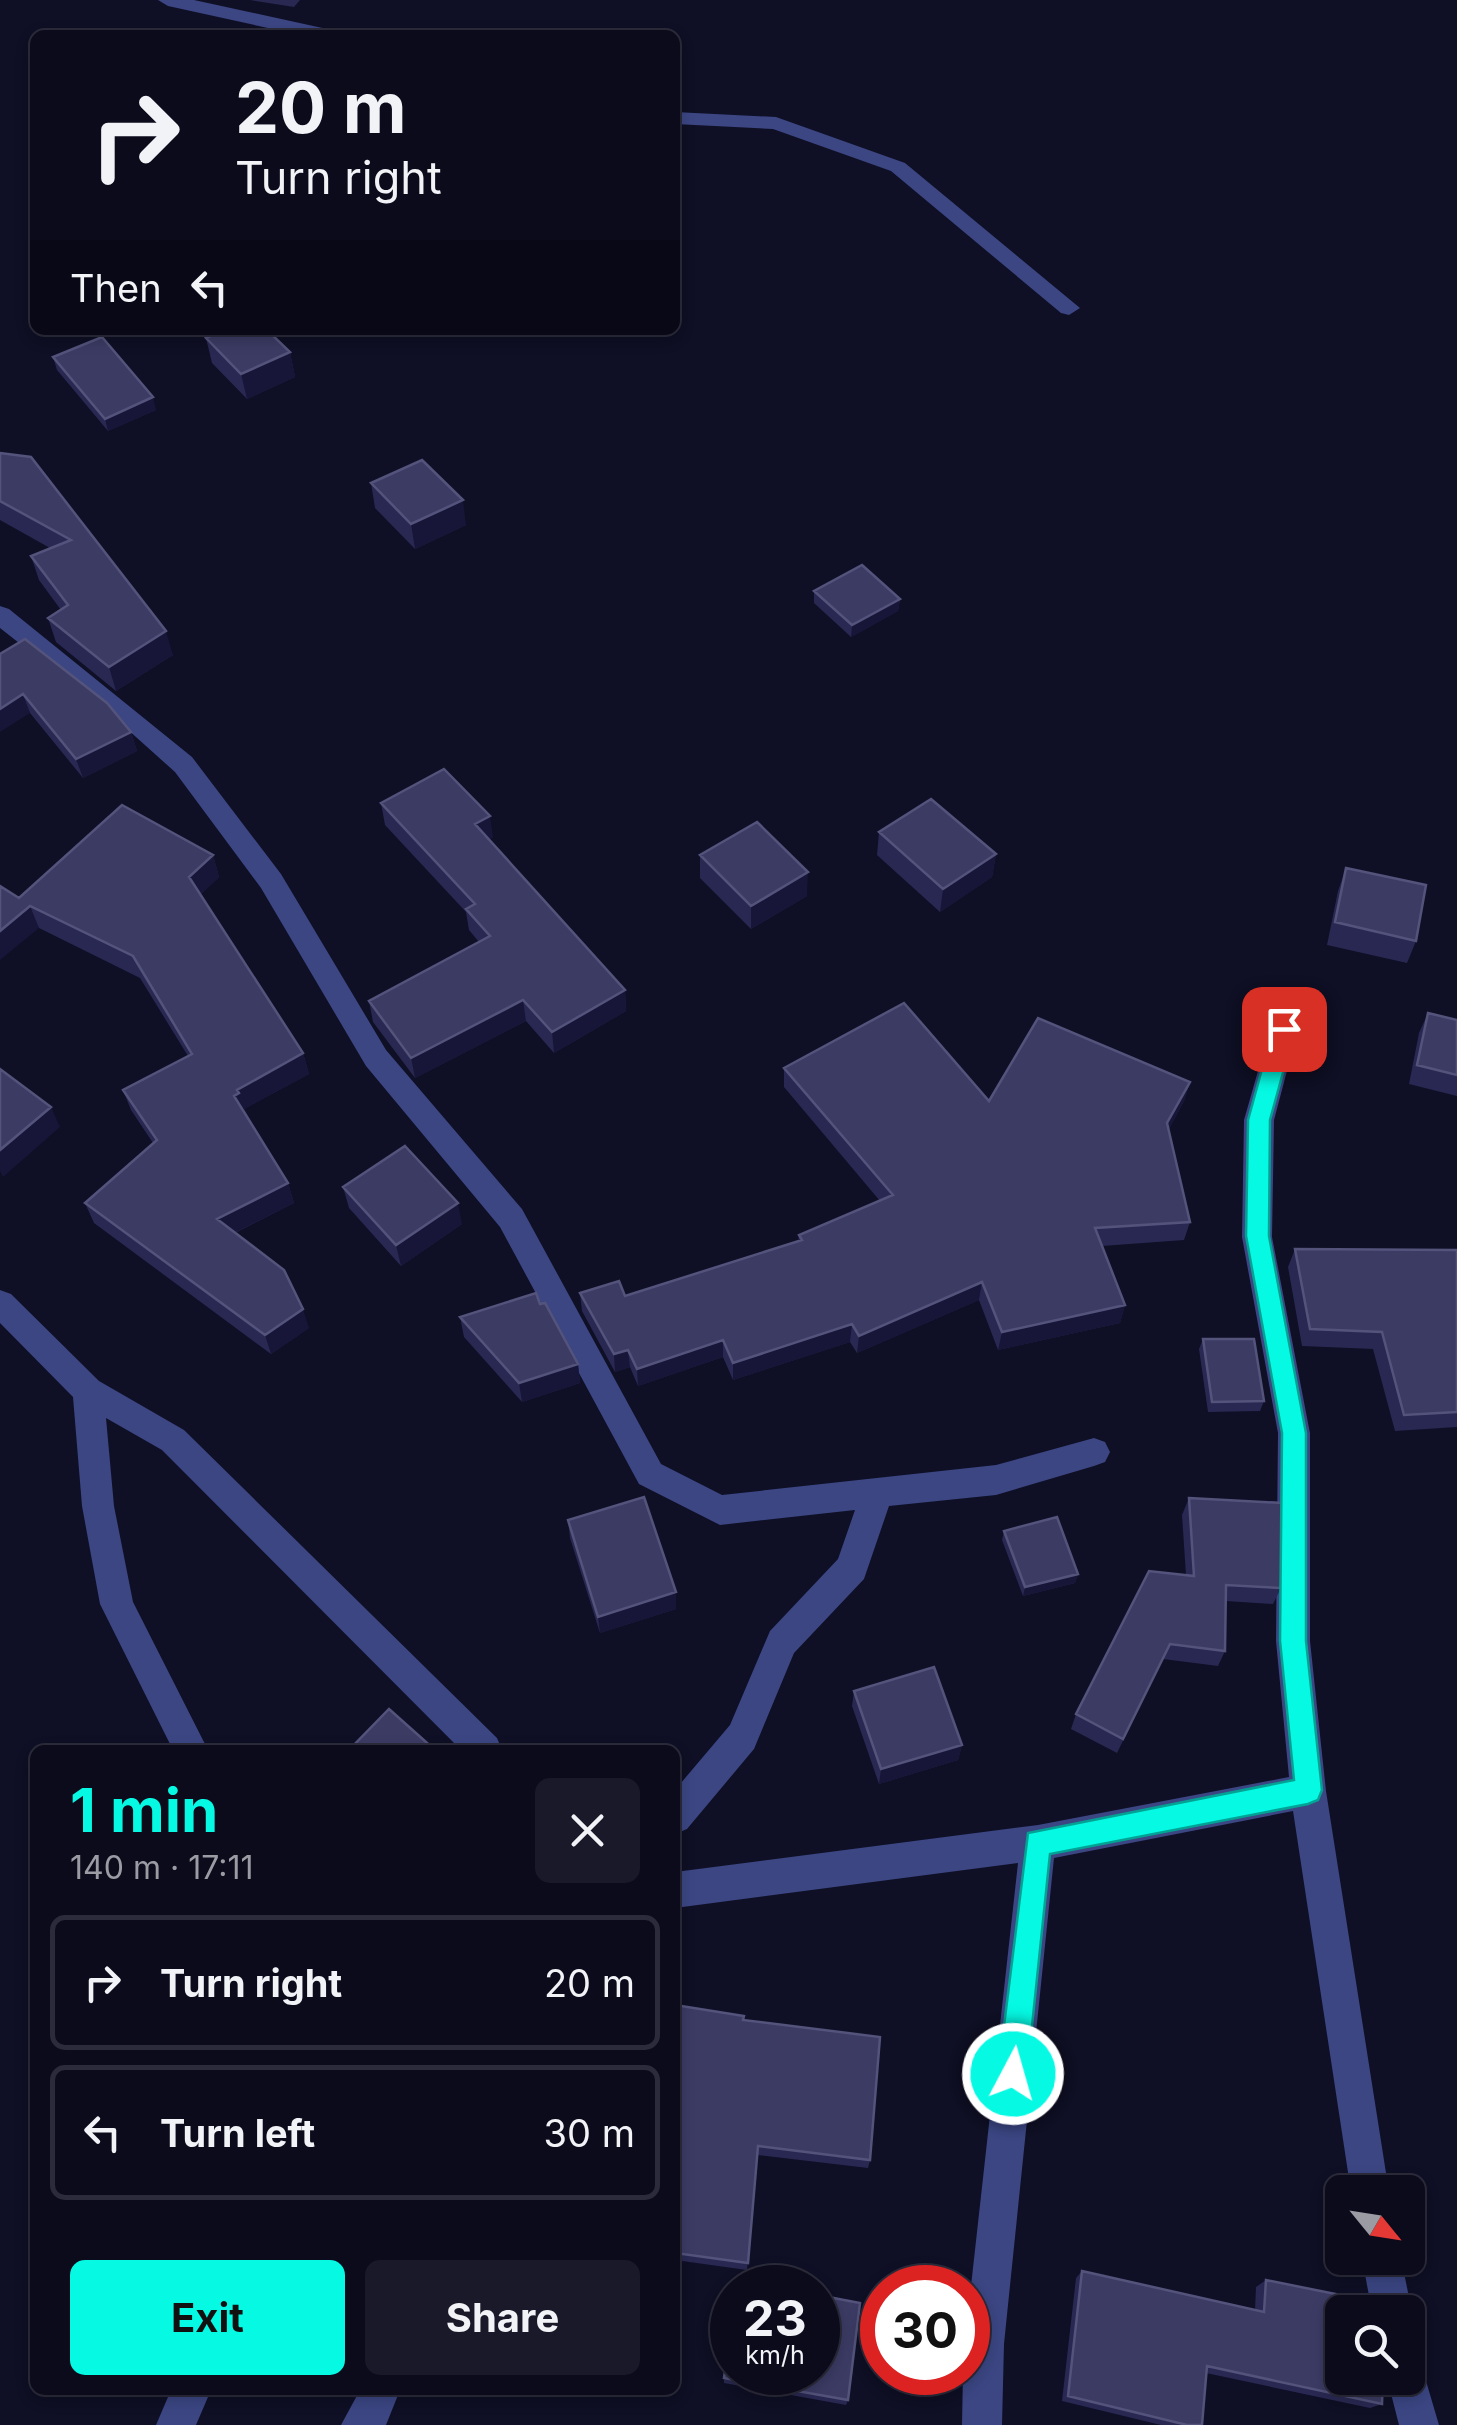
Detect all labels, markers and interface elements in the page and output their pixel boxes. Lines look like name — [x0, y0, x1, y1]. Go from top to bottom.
text: 20 m — [235, 65, 407, 150]
icon: right — [70, 70, 200, 200]
text: Turn right — [235, 150, 442, 205]
icon: left — [182, 260, 237, 315]
text: Then — [70, 265, 162, 311]
pin — [1242, 987, 1327, 1072]
icon: arrive — [1257, 1002, 1312, 1057]
text: 1 min — [70, 1774, 218, 1846]
button: close — [535, 1778, 640, 1883]
text: 140 m · 17:11 — [70, 1848, 253, 1887]
icon: right — [75, 1955, 130, 2010]
text: Turn right — [160, 1960, 342, 2006]
text: 20 m — [544, 1960, 635, 2006]
position arrow — [961, 2022, 1065, 2126]
icon: left — [75, 2105, 130, 2160]
text: Turn left — [160, 2110, 315, 2156]
text: 30 m — [544, 2110, 635, 2156]
north arrow — [1325, 2175, 1425, 2275]
map controls — [1325, 2175, 1425, 2395]
button: Exit — [70, 2260, 345, 2375]
button: Share — [365, 2260, 640, 2375]
speed limit sign: 30 — [860, 2265, 990, 2395]
text: 23 — [743, 2288, 807, 2348]
button: search — [1325, 2295, 1425, 2395]
text: km/h — [745, 2340, 805, 2370]

